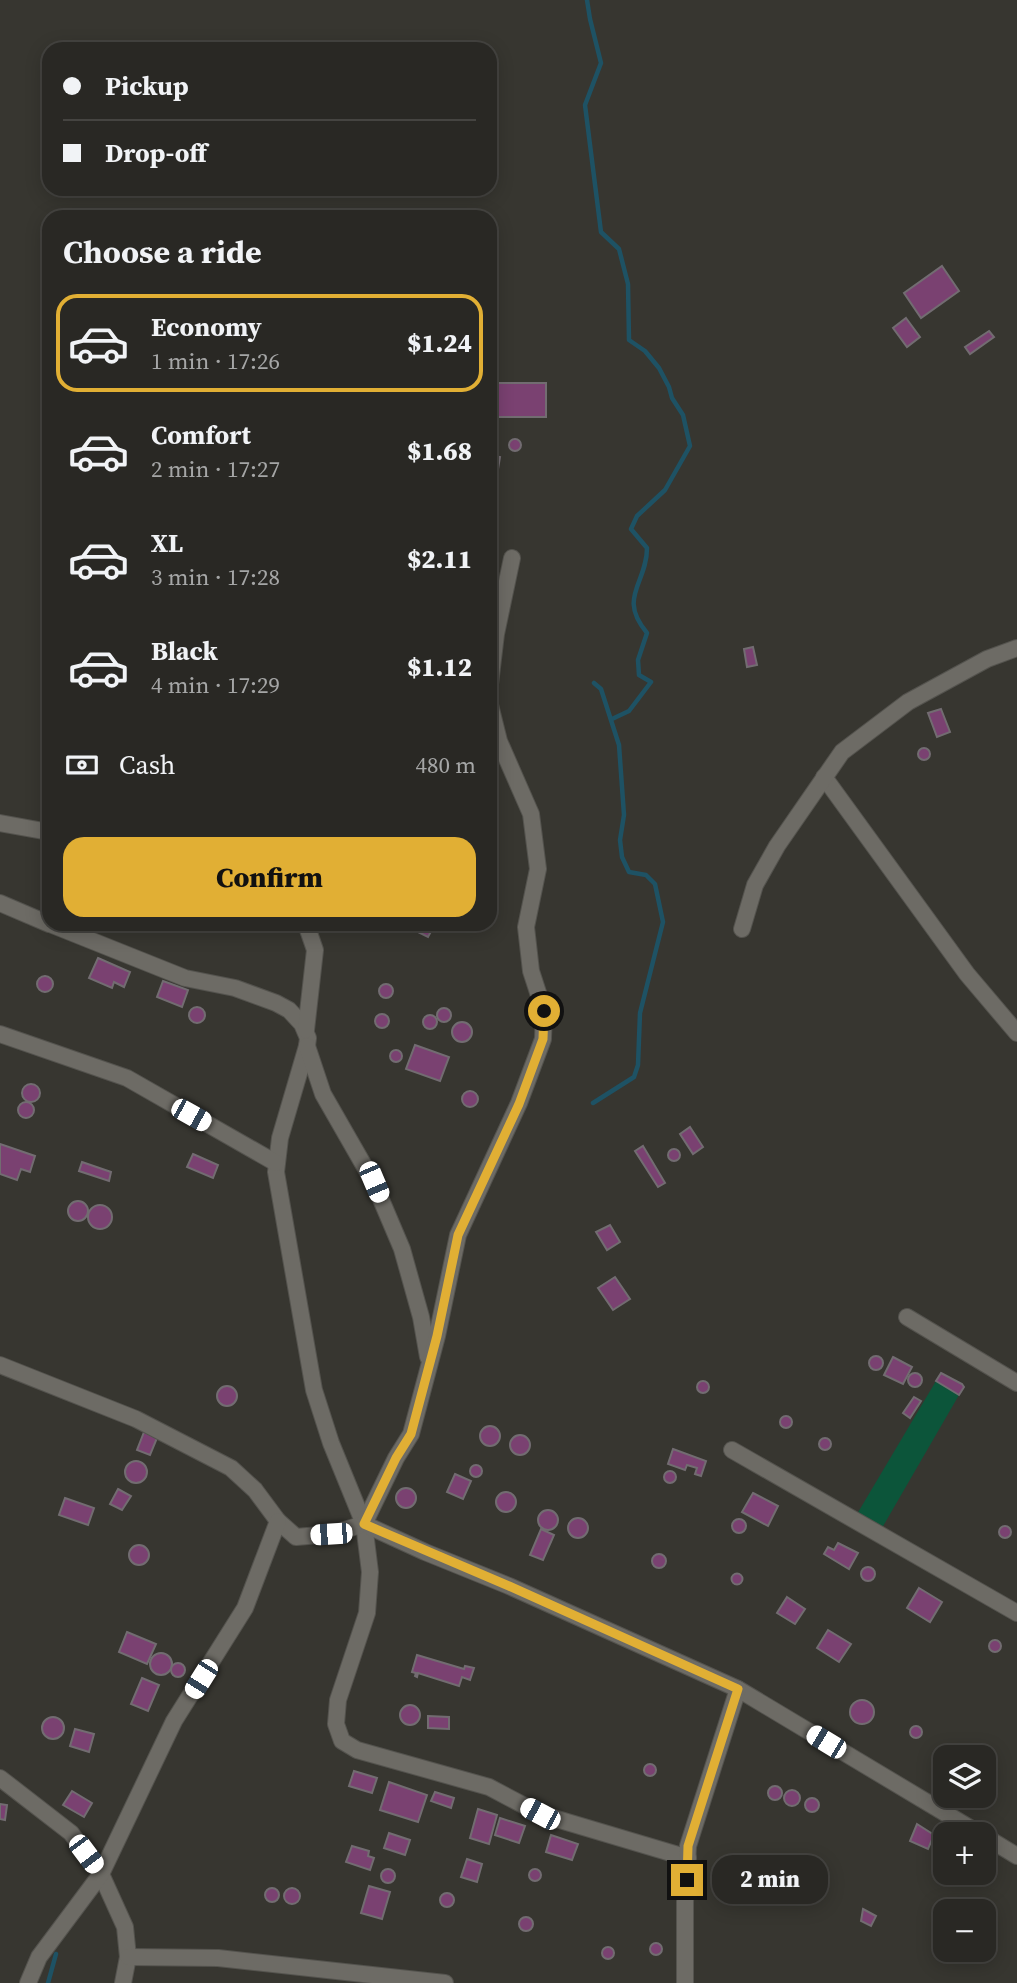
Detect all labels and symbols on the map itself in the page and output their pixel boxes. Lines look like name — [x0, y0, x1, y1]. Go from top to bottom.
route start — [528, 995, 560, 1027]
car — [168, 1096, 215, 1134]
car — [357, 1159, 392, 1205]
car — [310, 1522, 353, 1546]
car — [181, 1656, 222, 1702]
car — [803, 1722, 850, 1762]
car — [517, 1795, 564, 1833]
car — [65, 1831, 108, 1877]
callout: 2 min — [712, 1856, 827, 1904]
route end — [671, 1864, 703, 1896]

